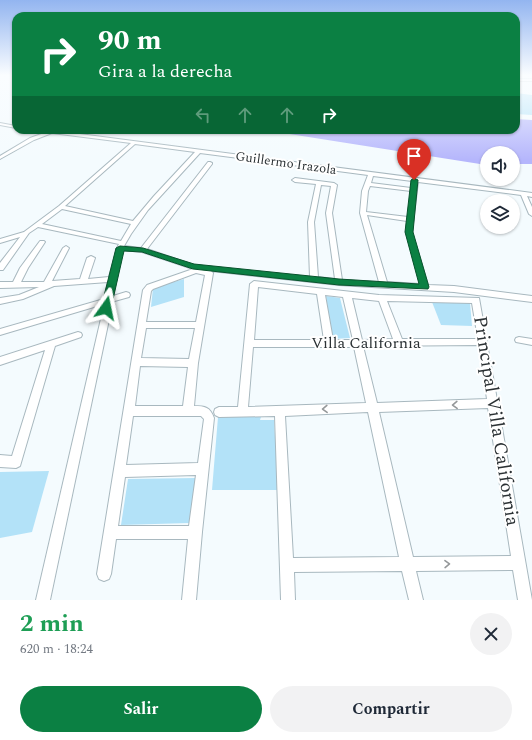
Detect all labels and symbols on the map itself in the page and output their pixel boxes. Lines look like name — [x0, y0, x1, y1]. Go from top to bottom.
pin — [397, 139, 431, 180]
street label: Guillermo Irazola — [234, 146, 338, 180]
position arrow — [85, 287, 127, 329]
street label: Principal Villa California — [465, 314, 527, 529]
street label: Villa California — [311, 331, 421, 355]
one-way arrow — [452, 400, 458, 409]
one-way arrow — [322, 405, 328, 413]
one-way arrow — [444, 560, 450, 568]

